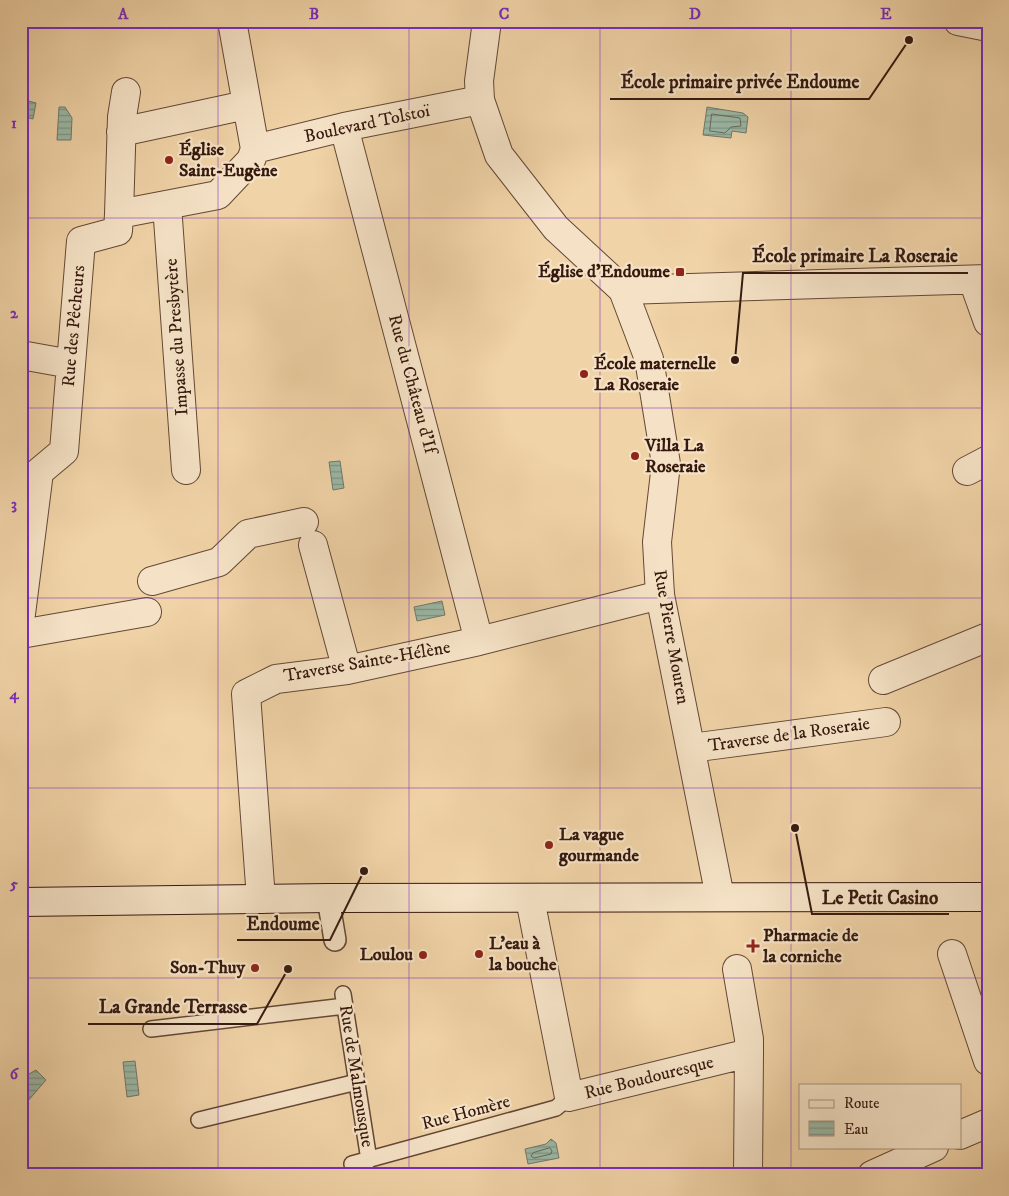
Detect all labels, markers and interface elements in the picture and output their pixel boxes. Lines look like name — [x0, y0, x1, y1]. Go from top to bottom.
text: A — [117, 4, 129, 24]
text: B — [309, 4, 319, 24]
text: C — [499, 4, 509, 24]
text: D — [689, 4, 701, 24]
text: E — [880, 4, 892, 24]
callout: École primaire privée Endoume — [610, 65, 869, 99]
text: École primaire privée Endoume — [621, 69, 860, 94]
street label: Boulevard Tolstoï — [302, 100, 432, 148]
text: 1 — [11, 113, 17, 133]
place label: Église Saint-Eugène — [179, 138, 278, 182]
marker: Église Saint-Eugène — [163, 154, 175, 166]
callout: École primaire La Roseraie — [743, 239, 968, 273]
text: École primaire La Roseraie — [752, 243, 958, 268]
street label: Impasse du Presbytère — [161, 258, 193, 416]
place label: Église d'Endoume — [538, 260, 671, 283]
street label: Rue des Pêcheurs — [58, 264, 90, 388]
marker: Église d'Endoume — [674, 266, 686, 278]
text: 2 — [10, 303, 19, 323]
street label: Rue du Château d'If — [383, 312, 442, 459]
place label: École maternelle La Roseraie — [594, 352, 716, 396]
marker: École maternelle La Roseraie — [578, 368, 590, 380]
place label: Villa La Roseraie — [644, 435, 706, 478]
marker: Villa La Roseraie — [629, 450, 641, 462]
text: 3 — [11, 494, 17, 514]
street label: Rue Pierre Mouren — [648, 568, 694, 707]
street label: Traverse Sainte-Hélène — [282, 637, 452, 687]
text: 4 — [8, 684, 19, 704]
street label: Traverse de la Roseraie — [707, 713, 871, 757]
place label: La vague gourmande — [558, 824, 639, 867]
marker: La vague gourmande — [543, 839, 555, 851]
text: 5 — [9, 874, 18, 894]
callout: Le Petit Casino — [812, 880, 949, 914]
text: Le Petit Casino — [822, 887, 938, 910]
callout: Endoume — [237, 906, 330, 940]
text: Endoume — [246, 913, 320, 936]
place label: Pharmacie de la corniche — [762, 925, 859, 968]
place label: L'eau à la bouche — [488, 933, 557, 976]
marker: Pharmacie de la corniche — [747, 940, 759, 952]
place label: Loulou — [360, 944, 413, 966]
marker: L'eau à la bouche — [473, 948, 485, 960]
marker: Loulou — [417, 949, 429, 961]
place label: Son-Thuy — [170, 957, 245, 979]
marker: Son-Thuy — [249, 962, 261, 974]
callout: La Grande Terrasse — [88, 990, 257, 1024]
text: La Grande Terrasse — [99, 996, 247, 1019]
street label: Rue de Malmousque — [334, 1003, 378, 1149]
street label: Rue Boudouresque — [582, 1051, 716, 1105]
text: 6 — [10, 1064, 20, 1084]
legend — [799, 1084, 962, 1148]
street label: Rue Homère — [419, 1091, 513, 1135]
text: Route — [844, 1094, 879, 1113]
text: Eau — [844, 1120, 868, 1139]

